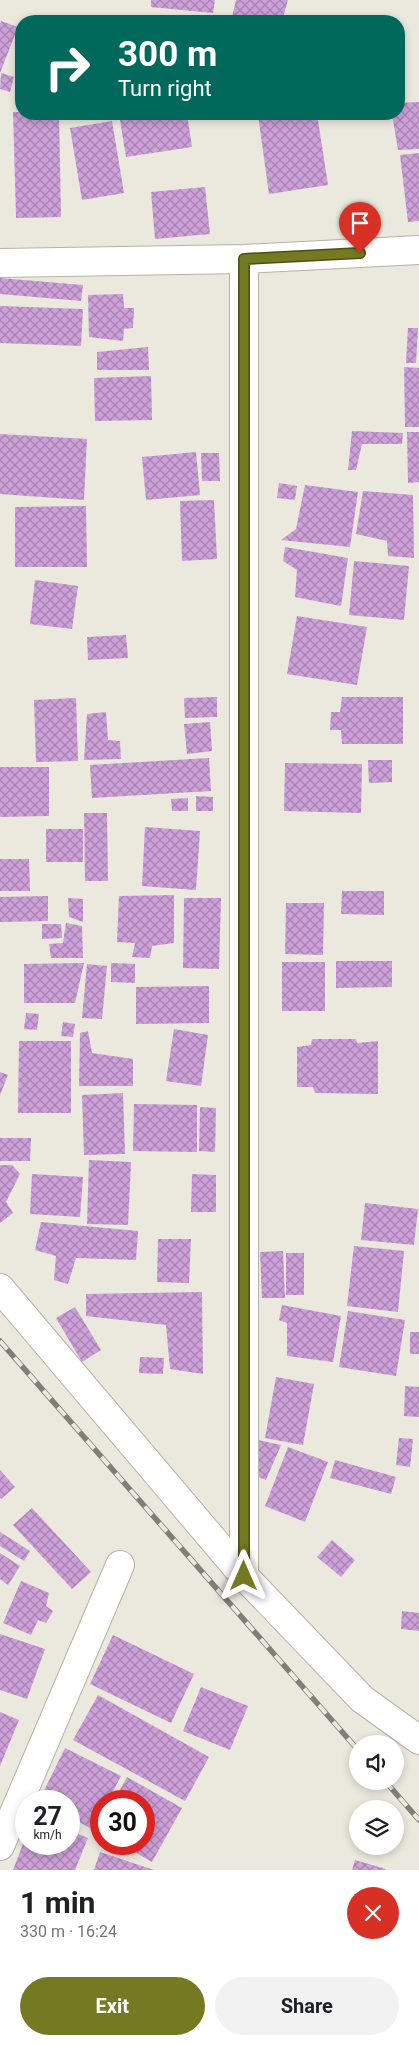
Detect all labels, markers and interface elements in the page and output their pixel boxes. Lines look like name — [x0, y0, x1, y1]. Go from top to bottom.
text: 300 m — [118, 34, 217, 75]
icon: right — [35, 35, 100, 100]
text: Turn right — [118, 76, 212, 101]
pin — [339, 202, 381, 253]
icon: arrive — [346, 209, 374, 237]
position arrow — [217, 1549, 269, 1601]
map controls — [349, 1735, 404, 1855]
button: sound — [349, 1735, 404, 1790]
speed limit sign: 30 — [90, 1790, 155, 1855]
button: layers — [349, 1800, 404, 1855]
text: 27 — [33, 1802, 62, 1831]
text: km/h — [33, 1828, 62, 1842]
text: 1 min — [20, 1885, 95, 1920]
button: close — [347, 1887, 399, 1939]
text: 330 m · 16:24 — [20, 1922, 117, 1941]
button: Exit — [20, 1977, 205, 2035]
button: Share — [215, 1977, 399, 2035]

